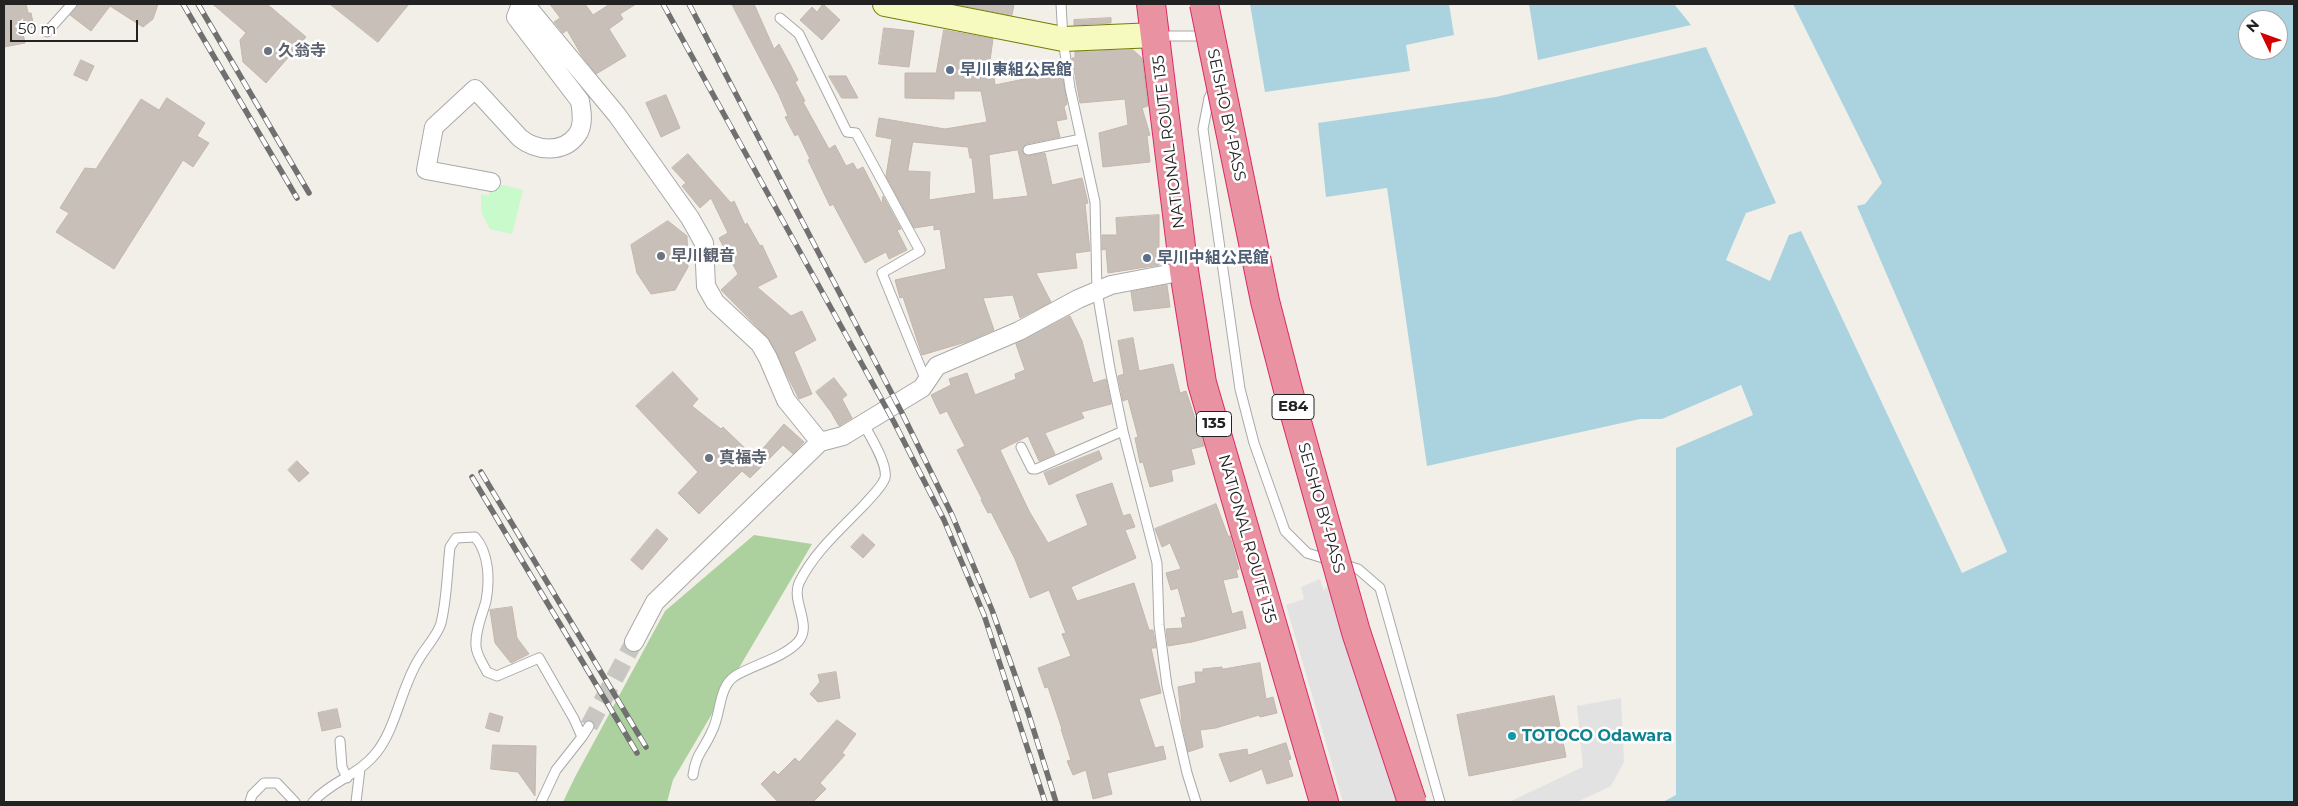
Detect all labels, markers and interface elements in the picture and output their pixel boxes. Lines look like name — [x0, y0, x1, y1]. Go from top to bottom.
scale bar — [12, 10, 140, 42]
north arrow — [2238, 10, 2288, 60]
text: N — [2242, 15, 2263, 36]
text: 50 m — [18, 19, 56, 38]
place label: 久翁寺 — [278, 41, 326, 61]
marker: 久翁寺 — [262, 45, 274, 57]
street label: SEISHO BY-PASS — [1203, 47, 1249, 183]
street label: NATIONAL ROUTE 135 — [1149, 54, 1189, 230]
place label: 早川東組公民館 — [960, 60, 1072, 80]
marker: 早川東組公民館 — [944, 64, 956, 76]
place label: 早川観音 — [671, 246, 735, 266]
place label: 早川中組公民館 — [1157, 248, 1269, 268]
marker: 早川観音 — [655, 250, 667, 262]
marker: 早川中組公民館 — [1141, 252, 1153, 264]
road number: E84 — [1272, 394, 1314, 420]
road number: 135 — [1196, 412, 1232, 436]
street label: SEISHO BY-PASS — [1293, 441, 1349, 575]
place label: 真福寺 — [719, 448, 767, 468]
marker: 真福寺 — [703, 452, 715, 464]
street label: NATIONAL ROUTE 135 — [1214, 452, 1280, 626]
place label: TOTOCO Odawara — [1522, 726, 1672, 746]
marker: TOTOCO Odawara — [1506, 730, 1518, 742]

